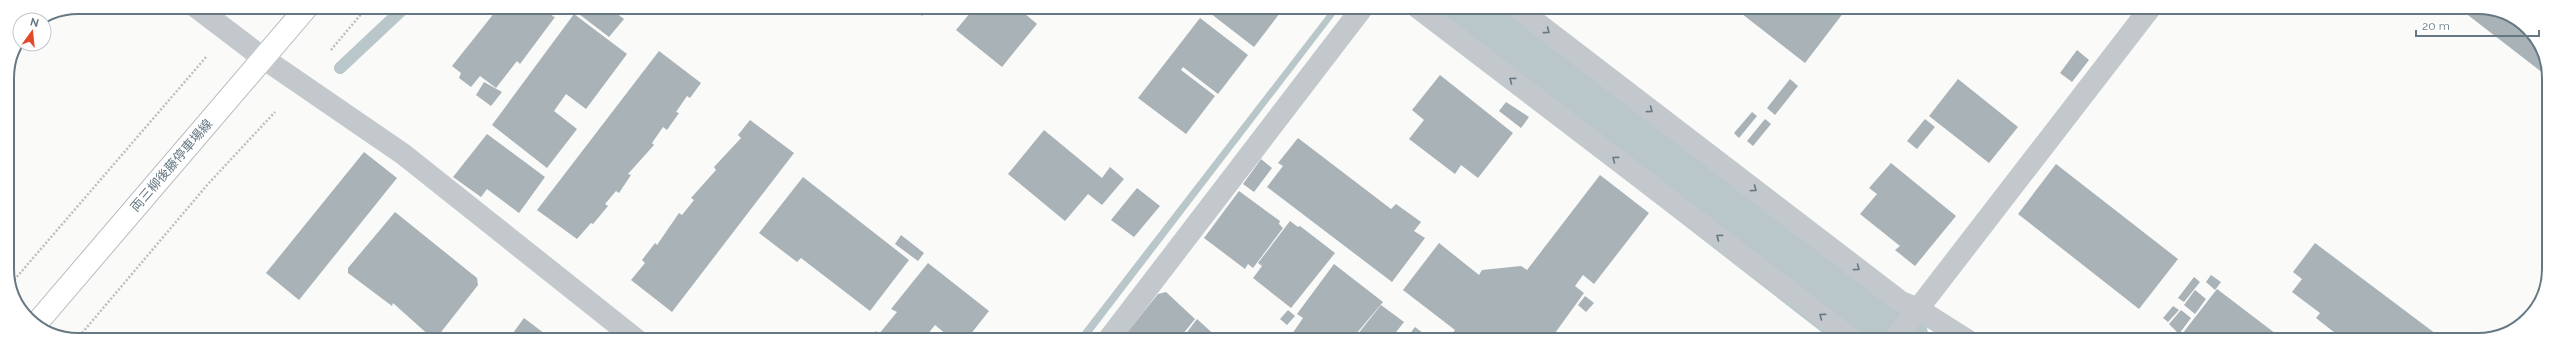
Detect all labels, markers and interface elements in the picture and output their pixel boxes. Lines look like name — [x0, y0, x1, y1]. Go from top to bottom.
north arrow — [12, 12, 52, 52]
scale bar — [2416, 12, 2539, 38]
text: N — [29, 15, 40, 30]
text: 20 m — [2422, 19, 2450, 33]
one-way arrow — [1543, 26, 1550, 33]
one-way arrow — [1509, 78, 1516, 85]
one-way arrow — [1646, 105, 1653, 112]
street label: 両三柳後藤停車場線 — [127, 116, 215, 214]
one-way arrow — [1613, 156, 1620, 163]
one-way arrow — [1749, 184, 1756, 191]
one-way arrow — [1716, 235, 1723, 242]
one-way arrow — [1852, 264, 1859, 271]
one-way arrow — [1819, 313, 1826, 321]

